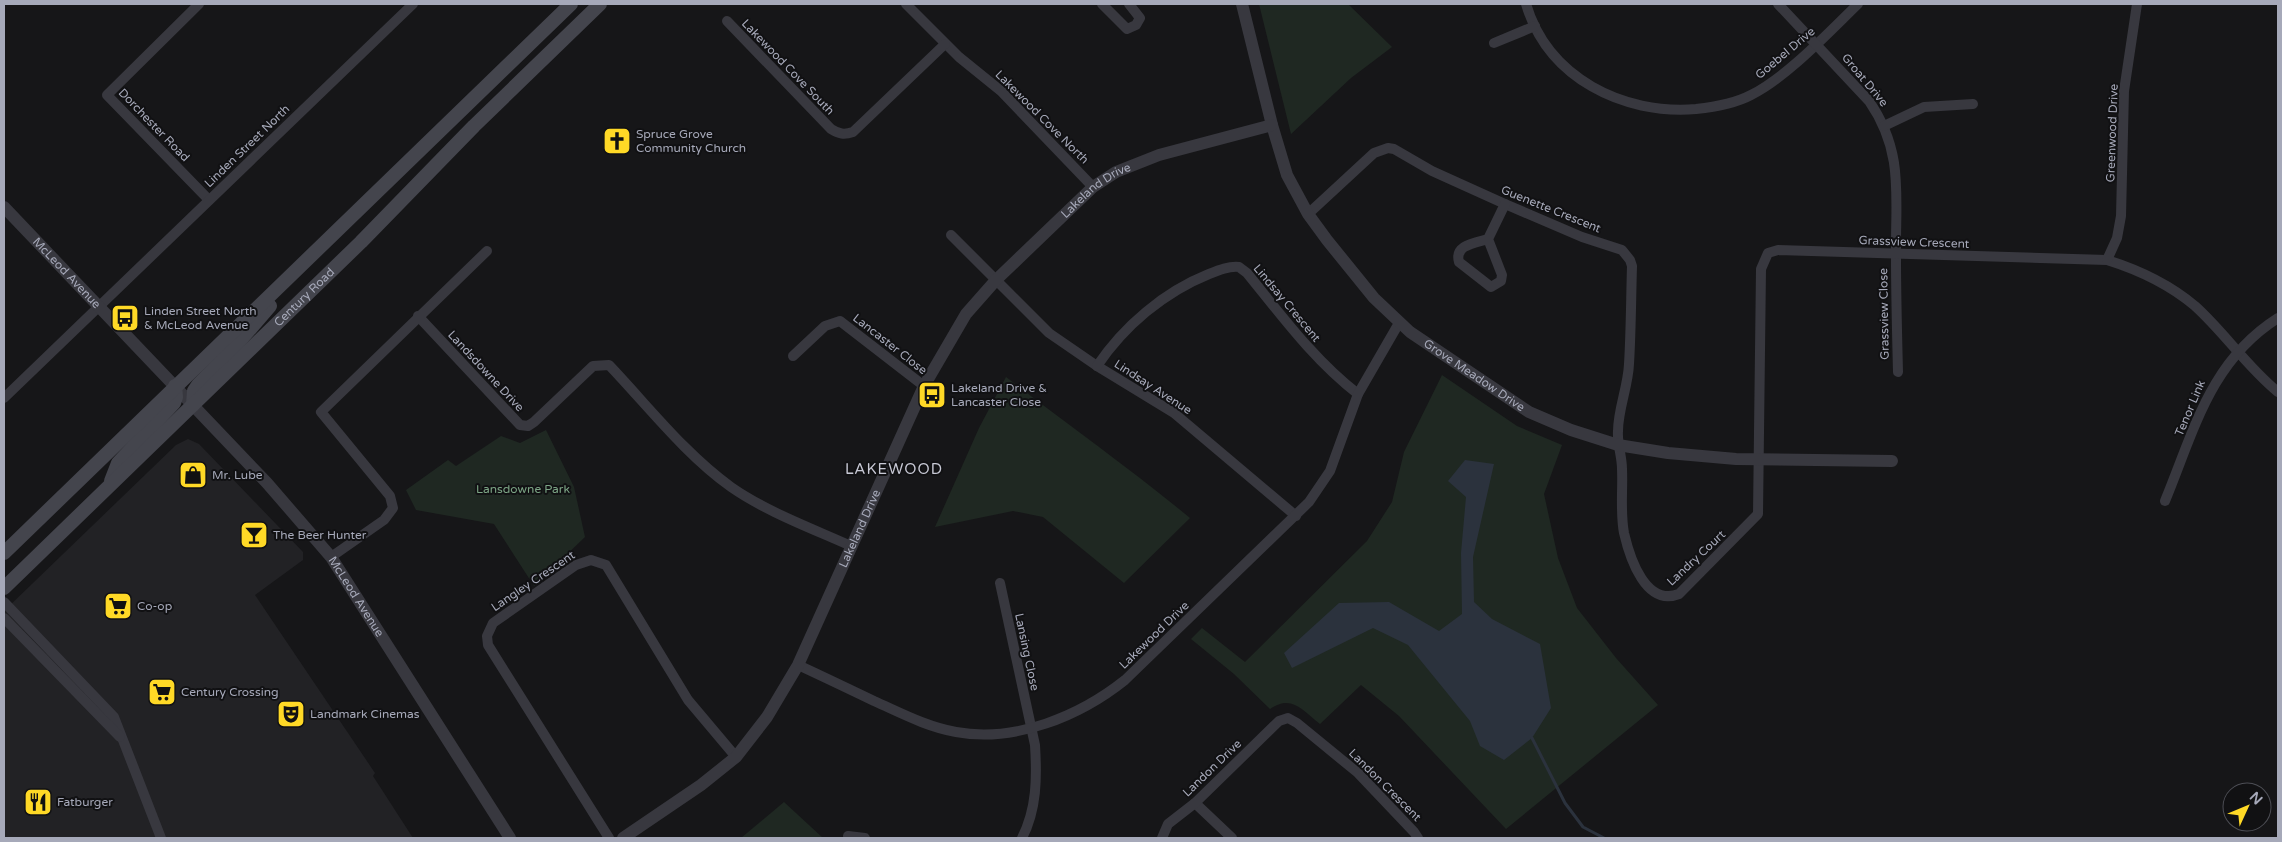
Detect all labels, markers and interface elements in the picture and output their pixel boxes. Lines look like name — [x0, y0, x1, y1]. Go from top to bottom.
street label: Lakewood Cove South — [739, 16, 837, 118]
street label: Goebel Drive — [1752, 24, 1818, 82]
street label: Groat Drive — [1839, 51, 1891, 109]
street label: Lakewood Cove North — [992, 67, 1092, 167]
street label: Greenwood Drive — [2103, 83, 2121, 182]
street label: Dorchester Road — [116, 86, 192, 164]
street label: Linden Street North — [202, 102, 292, 190]
church icon: Spruce Grove Community Church — [602, 126, 632, 156]
place label: Spruce Grove Community Church — [636, 127, 746, 155]
street label: Lakeland Drive — [1058, 160, 1133, 221]
street label: Guenette Crescent — [1499, 183, 1603, 236]
street label: Grassview Crescent — [1858, 233, 1970, 251]
street label: McLeod Avenue — [30, 235, 104, 311]
street label: Lindsay Crescent — [1251, 261, 1324, 345]
street label: Century Road — [271, 265, 337, 329]
street label: Grassview Close — [1876, 268, 1892, 360]
bus stop icon: Linden Street North & McLeod Avenue — [110, 303, 140, 333]
place label: Linden Street North & McLeod Avenue — [144, 304, 257, 332]
street label: Lancaster Close — [850, 311, 930, 377]
street label: Landsdowne Drive — [445, 328, 527, 414]
street label: Grove Meadow Drive — [1421, 336, 1528, 414]
street label: Lindsay Avenue — [1112, 357, 1195, 417]
street label: Tenor Link — [2172, 378, 2208, 438]
bus stop icon: Lakeland Drive & Lancaster Close — [917, 380, 947, 410]
place label: Lakeland Drive & Lancaster Close — [951, 381, 1047, 409]
shop icon: Mr. Lube — [178, 460, 208, 490]
district label: LAKEWOOD — [845, 460, 943, 478]
place label: Mr. Lube — [212, 468, 263, 482]
park label: Lansdowne Park — [476, 482, 570, 496]
street label: Lakeland Drive — [836, 487, 883, 570]
bar icon: The Beer Hunter — [239, 520, 269, 550]
street label: Landry Court — [1664, 527, 1728, 589]
place label: The Beer Hunter — [273, 528, 367, 542]
street label: Langley Crescent — [488, 548, 578, 614]
street label: McLeod Avenue — [325, 554, 387, 640]
supermarket icon: Co-op — [103, 591, 133, 621]
street label: Lakewood Drive — [1116, 598, 1192, 672]
place label: Co-op — [137, 599, 172, 613]
street label: Lansing Close — [1012, 612, 1042, 692]
supermarket icon: Century Crossing — [147, 677, 177, 707]
place label: Century Crossing — [181, 685, 279, 699]
theatre icon: Landmark Cinemas — [276, 699, 306, 729]
place label: Landmark Cinemas — [310, 707, 420, 721]
street label: Landon Drive — [1180, 736, 1244, 799]
street label: Landon Crescent — [1346, 746, 1424, 824]
north arrow — [2222, 782, 2272, 832]
restaurant icon: Fatburger — [23, 787, 53, 817]
text: N — [2246, 788, 2266, 808]
place label: Fatburger — [57, 795, 113, 809]

